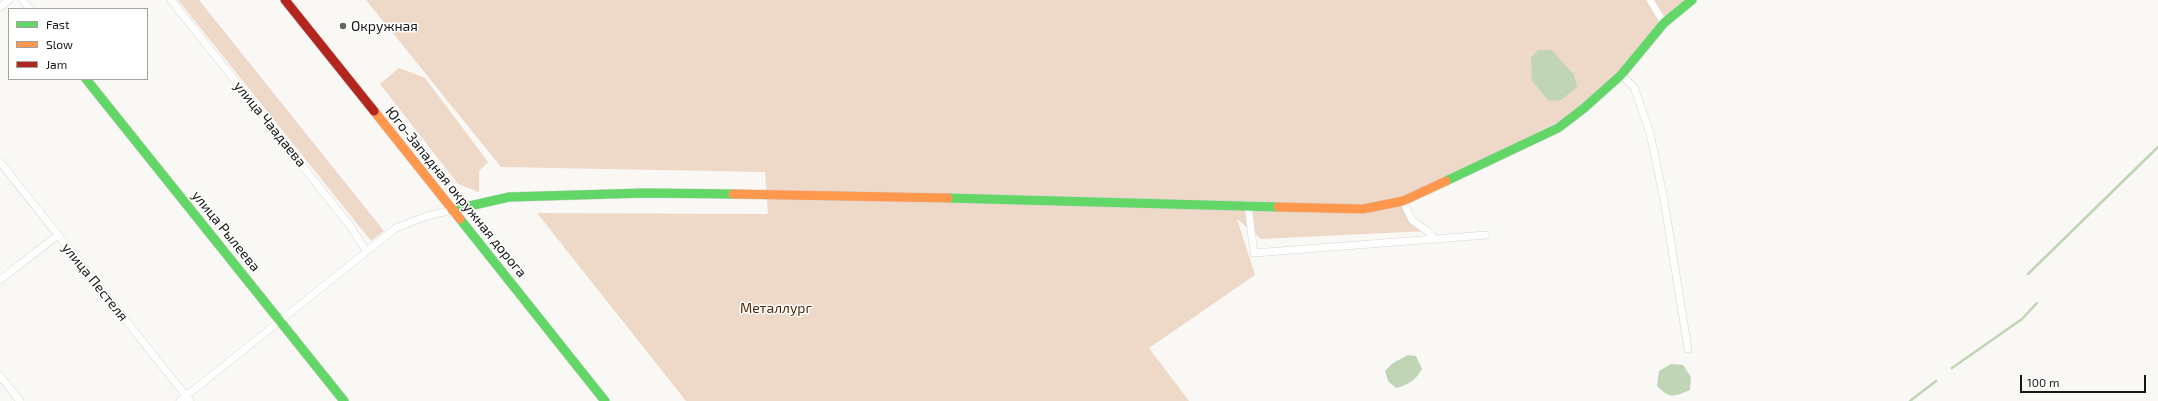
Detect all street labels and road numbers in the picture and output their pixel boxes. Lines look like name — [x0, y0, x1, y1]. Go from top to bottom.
street label: улица Чаадаева — [230, 78, 310, 170]
street label: Юго-Западная окружная дорога — [382, 103, 530, 281]
street label: улица Рылеева — [188, 187, 264, 275]
street label: улица Пестеля — [58, 239, 132, 325]

